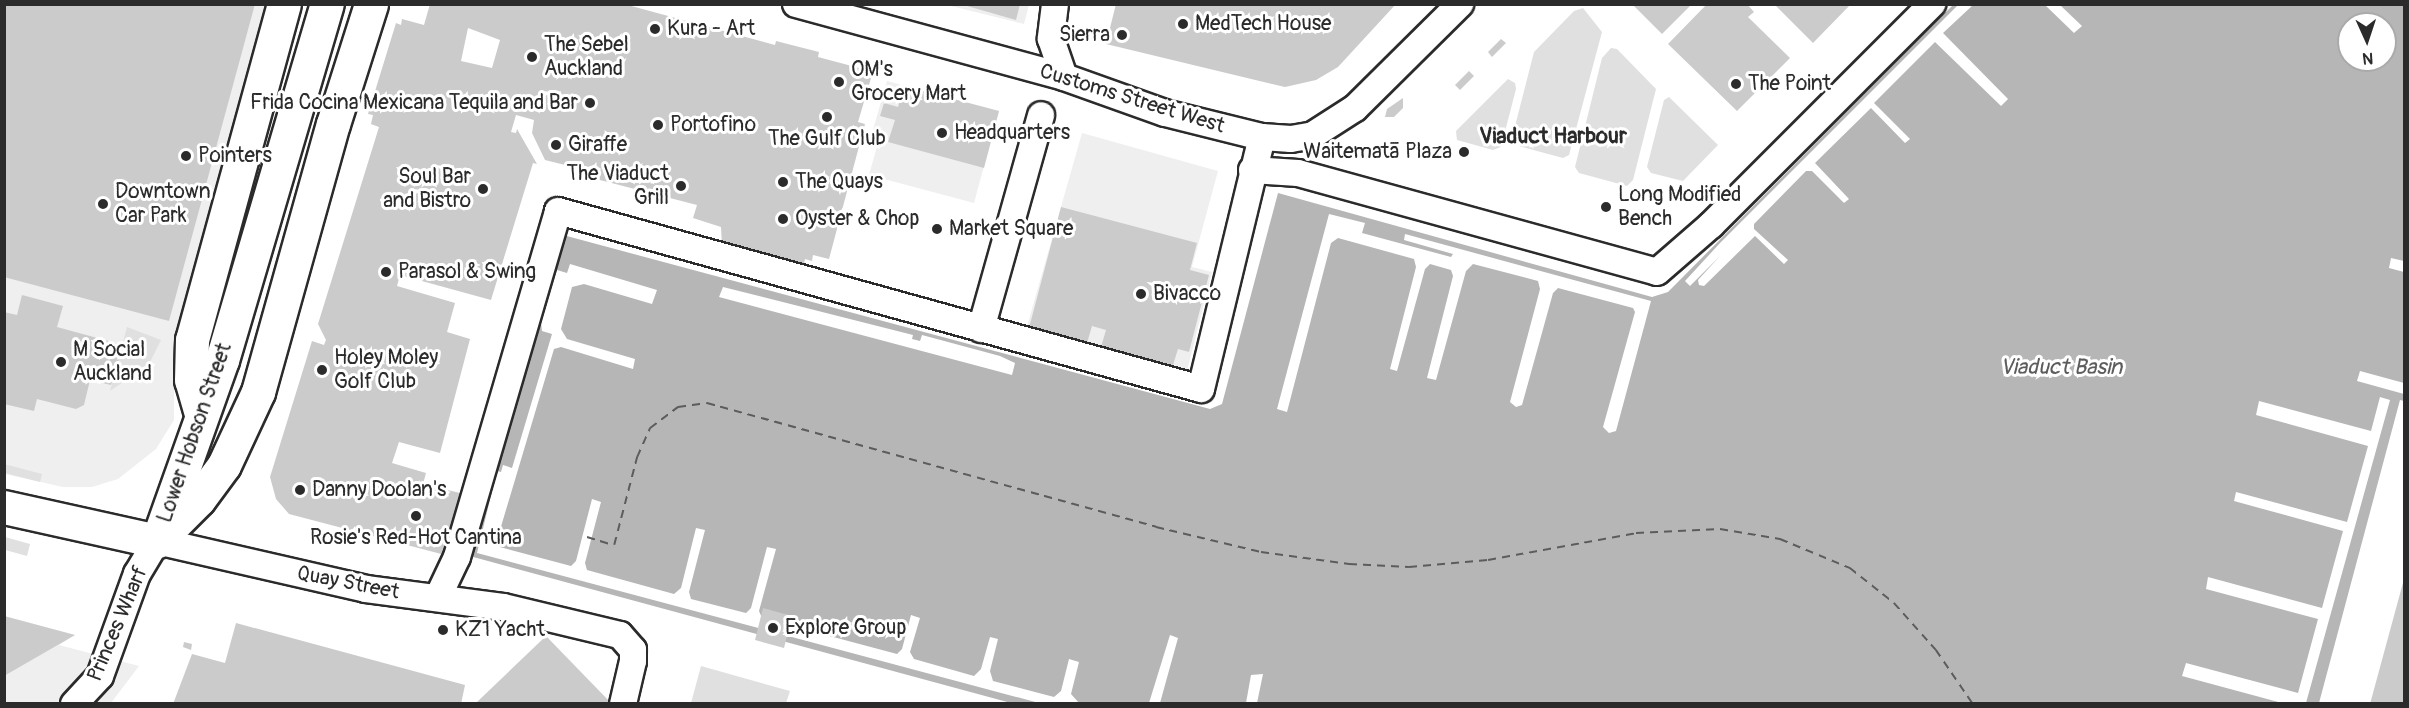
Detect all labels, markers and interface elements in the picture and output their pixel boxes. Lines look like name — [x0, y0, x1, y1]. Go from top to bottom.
place label: MedTech House — [1195, 11, 1331, 37]
north arrow — [2337, 12, 2397, 72]
place label: Kura - Art — [667, 16, 755, 42]
marker: MedTech House — [1176, 17, 1190, 31]
marker: Kura - Art — [648, 22, 662, 36]
place label: Sierra — [1059, 22, 1110, 48]
marker: Sierra — [1115, 28, 1129, 42]
place label: The Sebel Auckland — [544, 32, 629, 82]
text: N — [2362, 48, 2374, 68]
marker: The Sebel Auckland — [525, 50, 539, 64]
place label: OM's Grocery Mart — [851, 57, 966, 107]
street label: Customs Street West — [1037, 59, 1227, 139]
place label: The Point — [1748, 71, 1831, 97]
marker: OM's Grocery Mart — [832, 75, 846, 89]
marker: The Point — [1729, 77, 1743, 91]
place label: Frida Cocina Mexicana Tequila and Bar — [250, 90, 578, 116]
marker: Frida Cocina Mexicana Tequila and Bar — [583, 96, 597, 110]
marker: The Gulf Club — [820, 110, 834, 124]
place label: Portofino — [670, 112, 756, 138]
marker: Portofino — [651, 118, 665, 132]
place label: Headquarters — [954, 120, 1070, 146]
district label: Viaduct Harbour — [1479, 124, 1627, 150]
place label: The Gulf Club — [768, 126, 886, 152]
marker: Headquarters — [935, 126, 949, 140]
place label: Giraffe — [568, 132, 627, 158]
marker: Giraffe — [549, 138, 563, 152]
place label: Waitematā Plaza — [1303, 139, 1452, 165]
place label: Pointers — [198, 143, 272, 169]
marker: Waitematā Plaza — [1457, 145, 1471, 159]
marker: Pointers — [179, 149, 193, 163]
place label: The Viaduct Grill — [567, 161, 669, 211]
place label: Soul Bar and Bistro — [383, 164, 471, 214]
place label: The Quays — [795, 169, 883, 195]
marker: The Quays — [776, 175, 790, 189]
place label: Downtown Car Park — [115, 179, 211, 229]
marker: The Viaduct Grill — [674, 179, 688, 193]
marker: Soul Bar and Bistro — [476, 182, 490, 196]
place label: Long Modified Bench — [1618, 182, 1741, 232]
marker: Downtown Car Park — [96, 197, 110, 211]
marker: Long Modified Bench — [1599, 200, 1613, 214]
place label: Oyster & Chop — [795, 206, 919, 232]
marker: Oyster & Chop — [776, 212, 790, 226]
place label: Market Square — [949, 216, 1073, 242]
marker: Market Square — [930, 222, 944, 236]
place label: Parasol & Swing — [398, 259, 536, 285]
marker: Parasol & Swing — [379, 265, 393, 279]
place label: Bivacco — [1153, 281, 1221, 307]
marker: Bivacco — [1134, 287, 1148, 301]
place label: M Social Auckland — [73, 337, 152, 387]
street label: Lower Hobson Street — [152, 340, 238, 526]
place label: Holey Moley Golf Club — [334, 345, 438, 395]
marker: M Social Auckland — [54, 355, 68, 369]
water label: Viaduct Basin — [2000, 355, 2122, 381]
marker: Holey Moley Golf Club — [315, 363, 329, 377]
place label: Danny Doolan's — [312, 477, 446, 503]
marker: Danny Doolan's — [293, 483, 307, 497]
marker: Rosie's Red-Hot Cantina — [409, 509, 423, 523]
place label: Rosie's Red-Hot Cantina — [310, 525, 522, 551]
street label: Quay Street — [295, 561, 401, 605]
street label: Princes Wharf — [82, 563, 154, 685]
place label: Explore Group — [785, 615, 906, 641]
place label: KZ1 Yacht — [455, 617, 545, 643]
marker: Explore Group — [766, 621, 780, 635]
marker: KZ1 Yacht — [436, 623, 450, 637]

